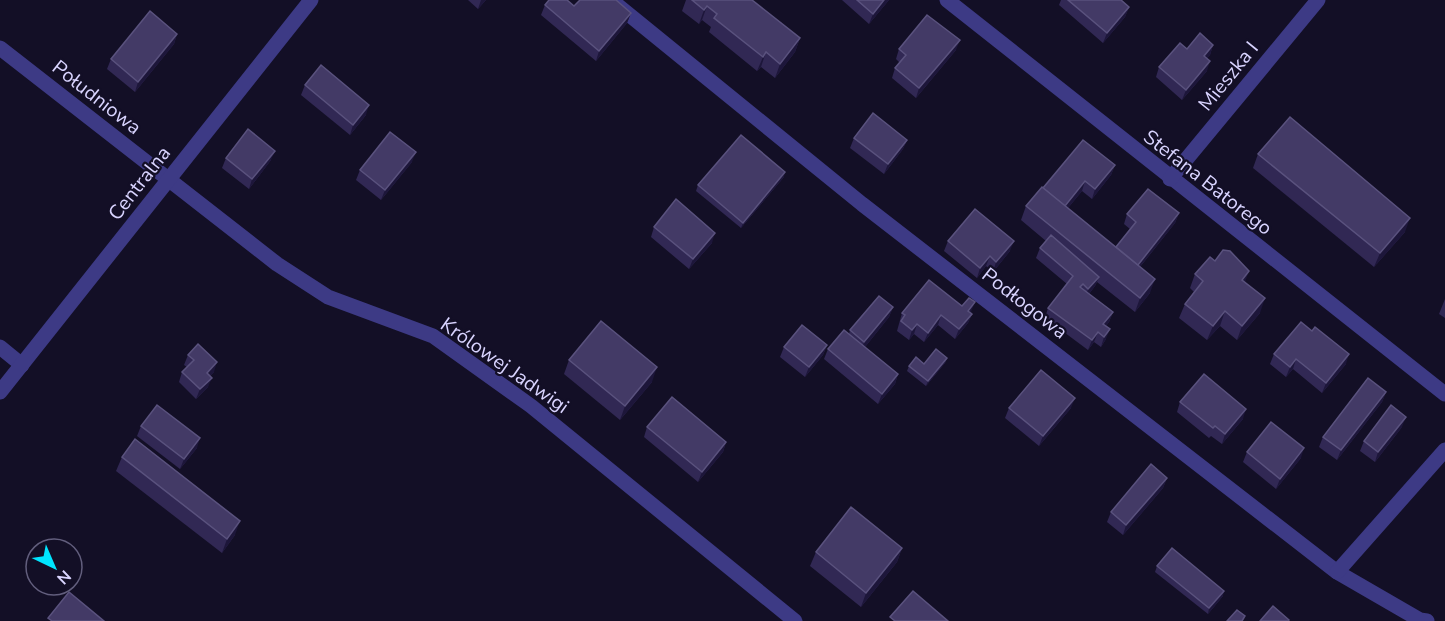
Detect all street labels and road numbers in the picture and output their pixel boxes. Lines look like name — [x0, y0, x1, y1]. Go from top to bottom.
street label: Mieszka I — [1192, 36, 1265, 117]
street label: Południowa — [46, 54, 147, 141]
street label: Stefana Batorego — [1138, 124, 1278, 241]
street label: Centralna — [102, 141, 177, 226]
street label: Podłogowa — [976, 261, 1073, 345]
street label: Królowej Jadwigi — [435, 311, 574, 420]

